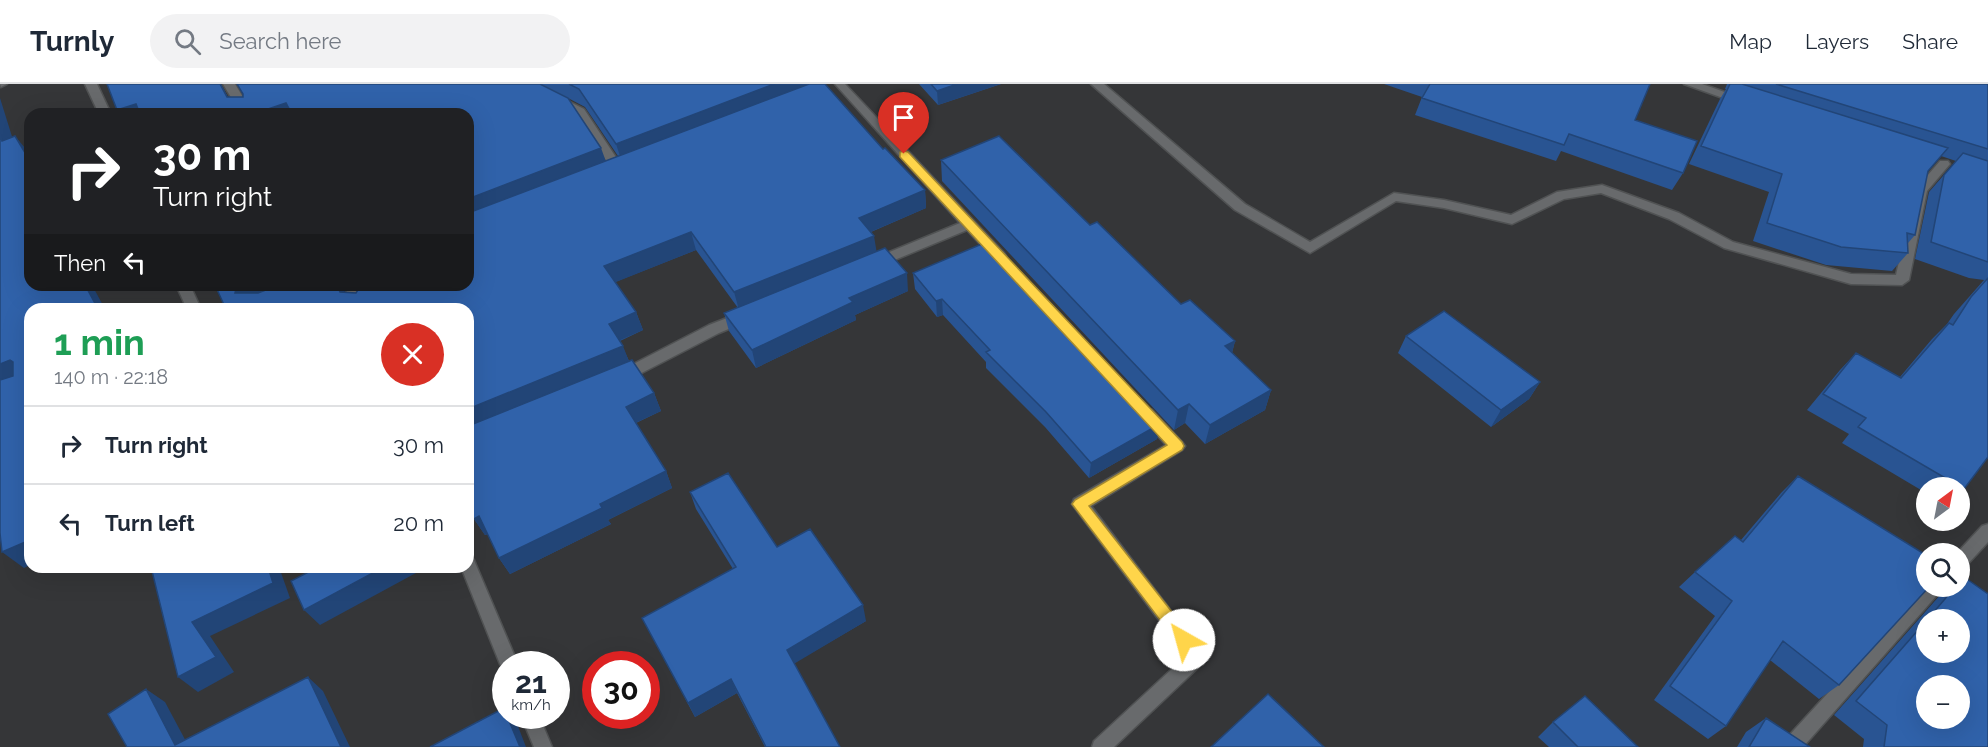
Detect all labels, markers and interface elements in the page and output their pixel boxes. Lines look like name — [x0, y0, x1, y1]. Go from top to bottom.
search box — [150, 14, 570, 68]
text: Turnly — [30, 25, 114, 58]
icon: search — [171, 25, 204, 58]
text: Search here — [219, 28, 341, 54]
text: Map — [1729, 29, 1772, 54]
text: Layers — [1805, 29, 1869, 54]
text: Share — [1902, 29, 1958, 54]
pin — [878, 92, 929, 154]
icon: arrive — [887, 101, 920, 134]
text: 30 m — [153, 131, 251, 180]
icon: right — [54, 132, 132, 210]
text: Turn right — [153, 181, 272, 212]
icon: left — [118, 246, 151, 279]
text: Then — [54, 250, 106, 276]
text: 1 min — [54, 321, 145, 363]
button: close — [381, 323, 444, 386]
text: 140 m · 22:18 — [54, 365, 168, 389]
icon: right — [54, 429, 87, 462]
text: Turn right — [105, 432, 208, 458]
text: 30 m — [393, 432, 444, 458]
north arrow — [1916, 477, 1970, 531]
map controls — [1916, 477, 1970, 729]
icon: left — [54, 507, 87, 540]
text: Turn left — [105, 510, 195, 536]
text: 20 m — [393, 510, 444, 536]
button: search — [1916, 543, 1970, 597]
position arrow — [1152, 608, 1216, 672]
button: + — [1916, 609, 1970, 663]
speed limit sign: 30 — [582, 651, 660, 729]
text: 21 — [515, 665, 547, 700]
button: − — [1916, 675, 1970, 729]
text: km/h — [511, 696, 551, 714]

